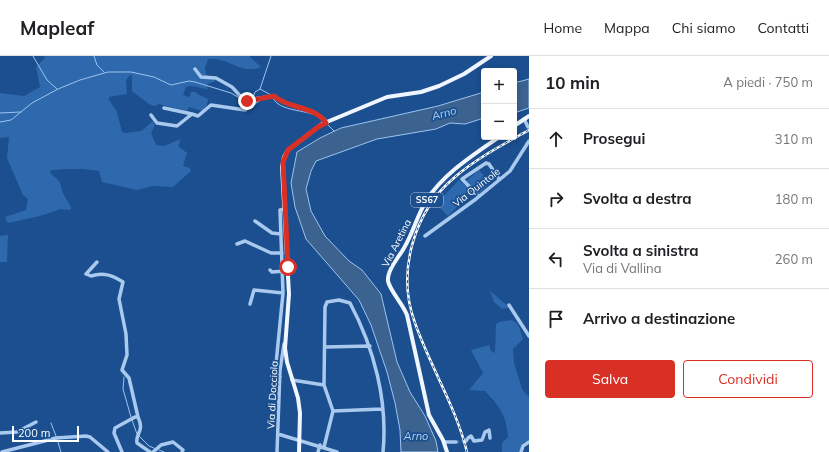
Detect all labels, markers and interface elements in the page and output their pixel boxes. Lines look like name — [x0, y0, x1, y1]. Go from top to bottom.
text: Mapleaf — [20, 16, 94, 40]
text: Home — [543, 19, 582, 37]
text: Mappa — [604, 19, 650, 37]
text: Chi siamo — [672, 19, 735, 37]
text: Contatti — [757, 19, 809, 37]
map controls — [481, 68, 517, 140]
button: + — [481, 68, 517, 104]
text: 10 min — [545, 72, 600, 93]
text: A piedi · 750 m — [723, 74, 813, 90]
route end — [238, 92, 256, 110]
water label: Arno — [429, 103, 458, 123]
button: − — [481, 104, 517, 140]
icon: ahead — [545, 128, 567, 150]
text: Prosegui — [583, 129, 645, 148]
text: 310 m — [775, 131, 813, 147]
street label: Via Quintole — [450, 165, 503, 210]
icon: right — [545, 188, 567, 210]
text: Svolta a destra — [583, 189, 692, 208]
text: 180 m — [775, 191, 813, 207]
road number: SS67 — [411, 193, 443, 207]
street label: Via Aretina — [379, 217, 414, 269]
text: Svolta a sinistra — [583, 241, 699, 260]
icon: left — [545, 248, 567, 270]
text: 260 m — [775, 251, 813, 267]
route start — [279, 258, 297, 276]
text: Via di Vallina — [583, 260, 661, 276]
icon: arrive — [545, 308, 567, 330]
text: Arrivo a destinazione — [583, 309, 735, 328]
button: Salva — [545, 360, 675, 398]
button: Condividi — [683, 360, 813, 398]
street label: Via di Docciola — [264, 361, 281, 430]
scale bar — [12, 424, 79, 443]
text: 200 m — [18, 426, 50, 440]
water label: Arno — [403, 429, 428, 443]

